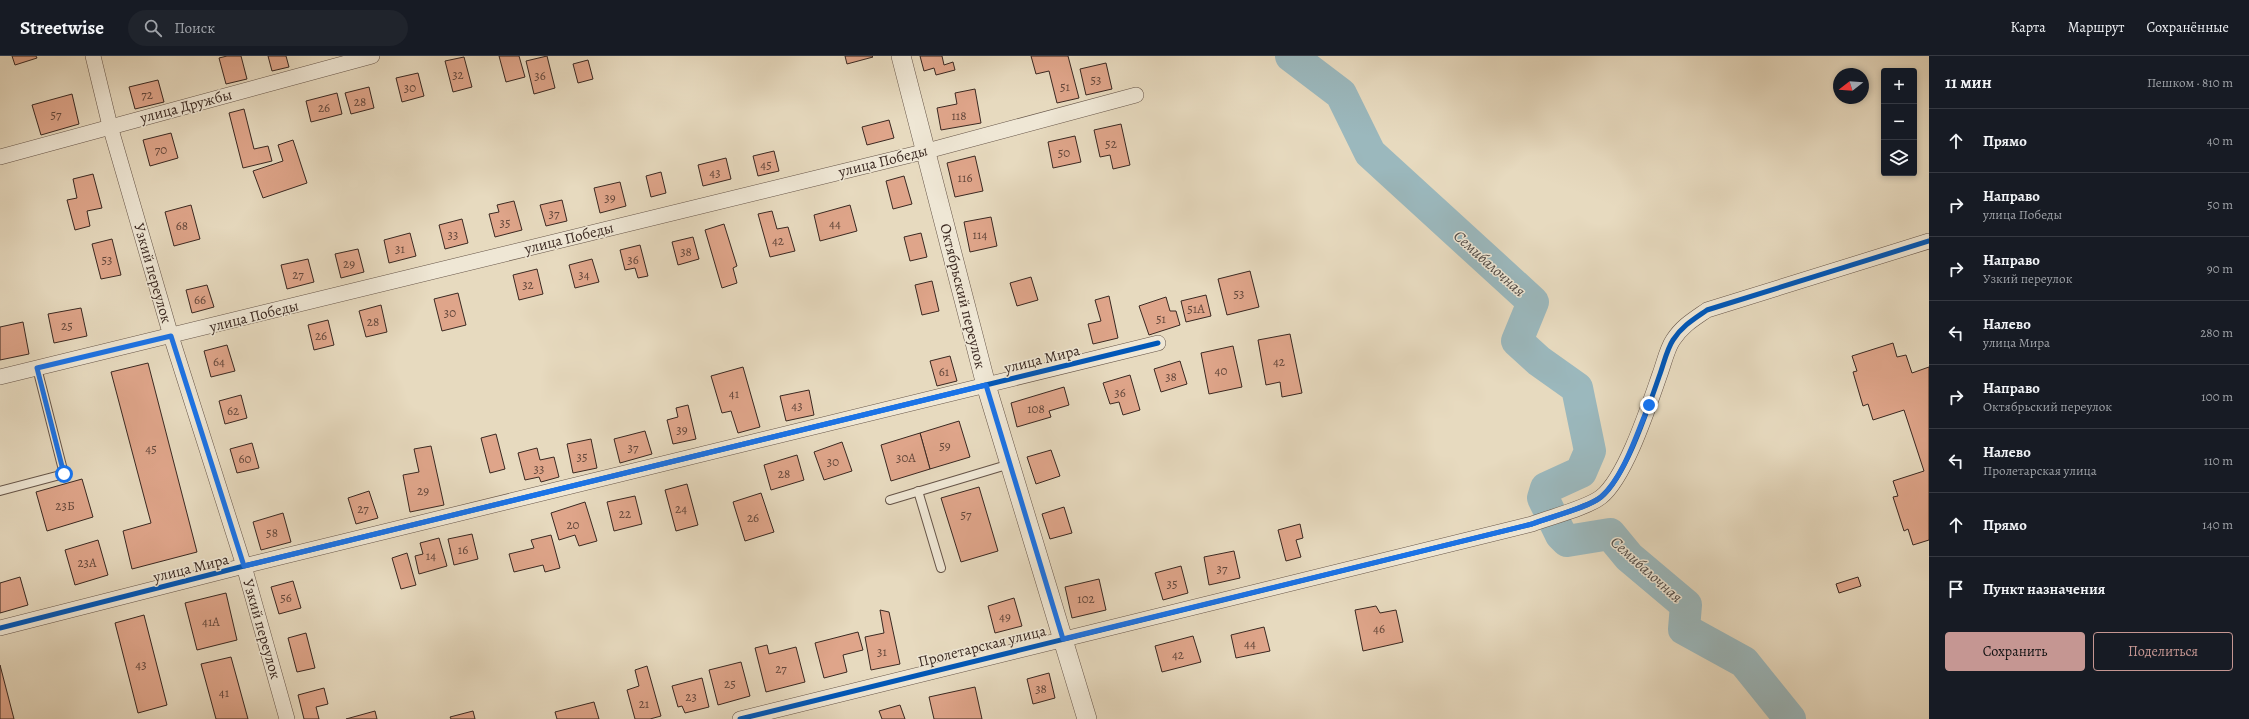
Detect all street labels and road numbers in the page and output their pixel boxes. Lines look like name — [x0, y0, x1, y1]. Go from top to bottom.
street label: улица Дружбы — [137, 84, 234, 128]
street label: улица Победы — [835, 140, 930, 182]
street label: улица Победы — [521, 217, 616, 259]
street label: Узкий переулок — [129, 221, 177, 326]
street label: Октябрьский переулок — [935, 221, 991, 371]
street label: улица Победы — [206, 295, 301, 337]
street label: улица Мира — [1001, 340, 1082, 378]
street label: улица Мира — [150, 549, 231, 587]
street label: Узкий переулок — [238, 577, 286, 682]
street label: Пролетарская улица — [916, 620, 1048, 672]

